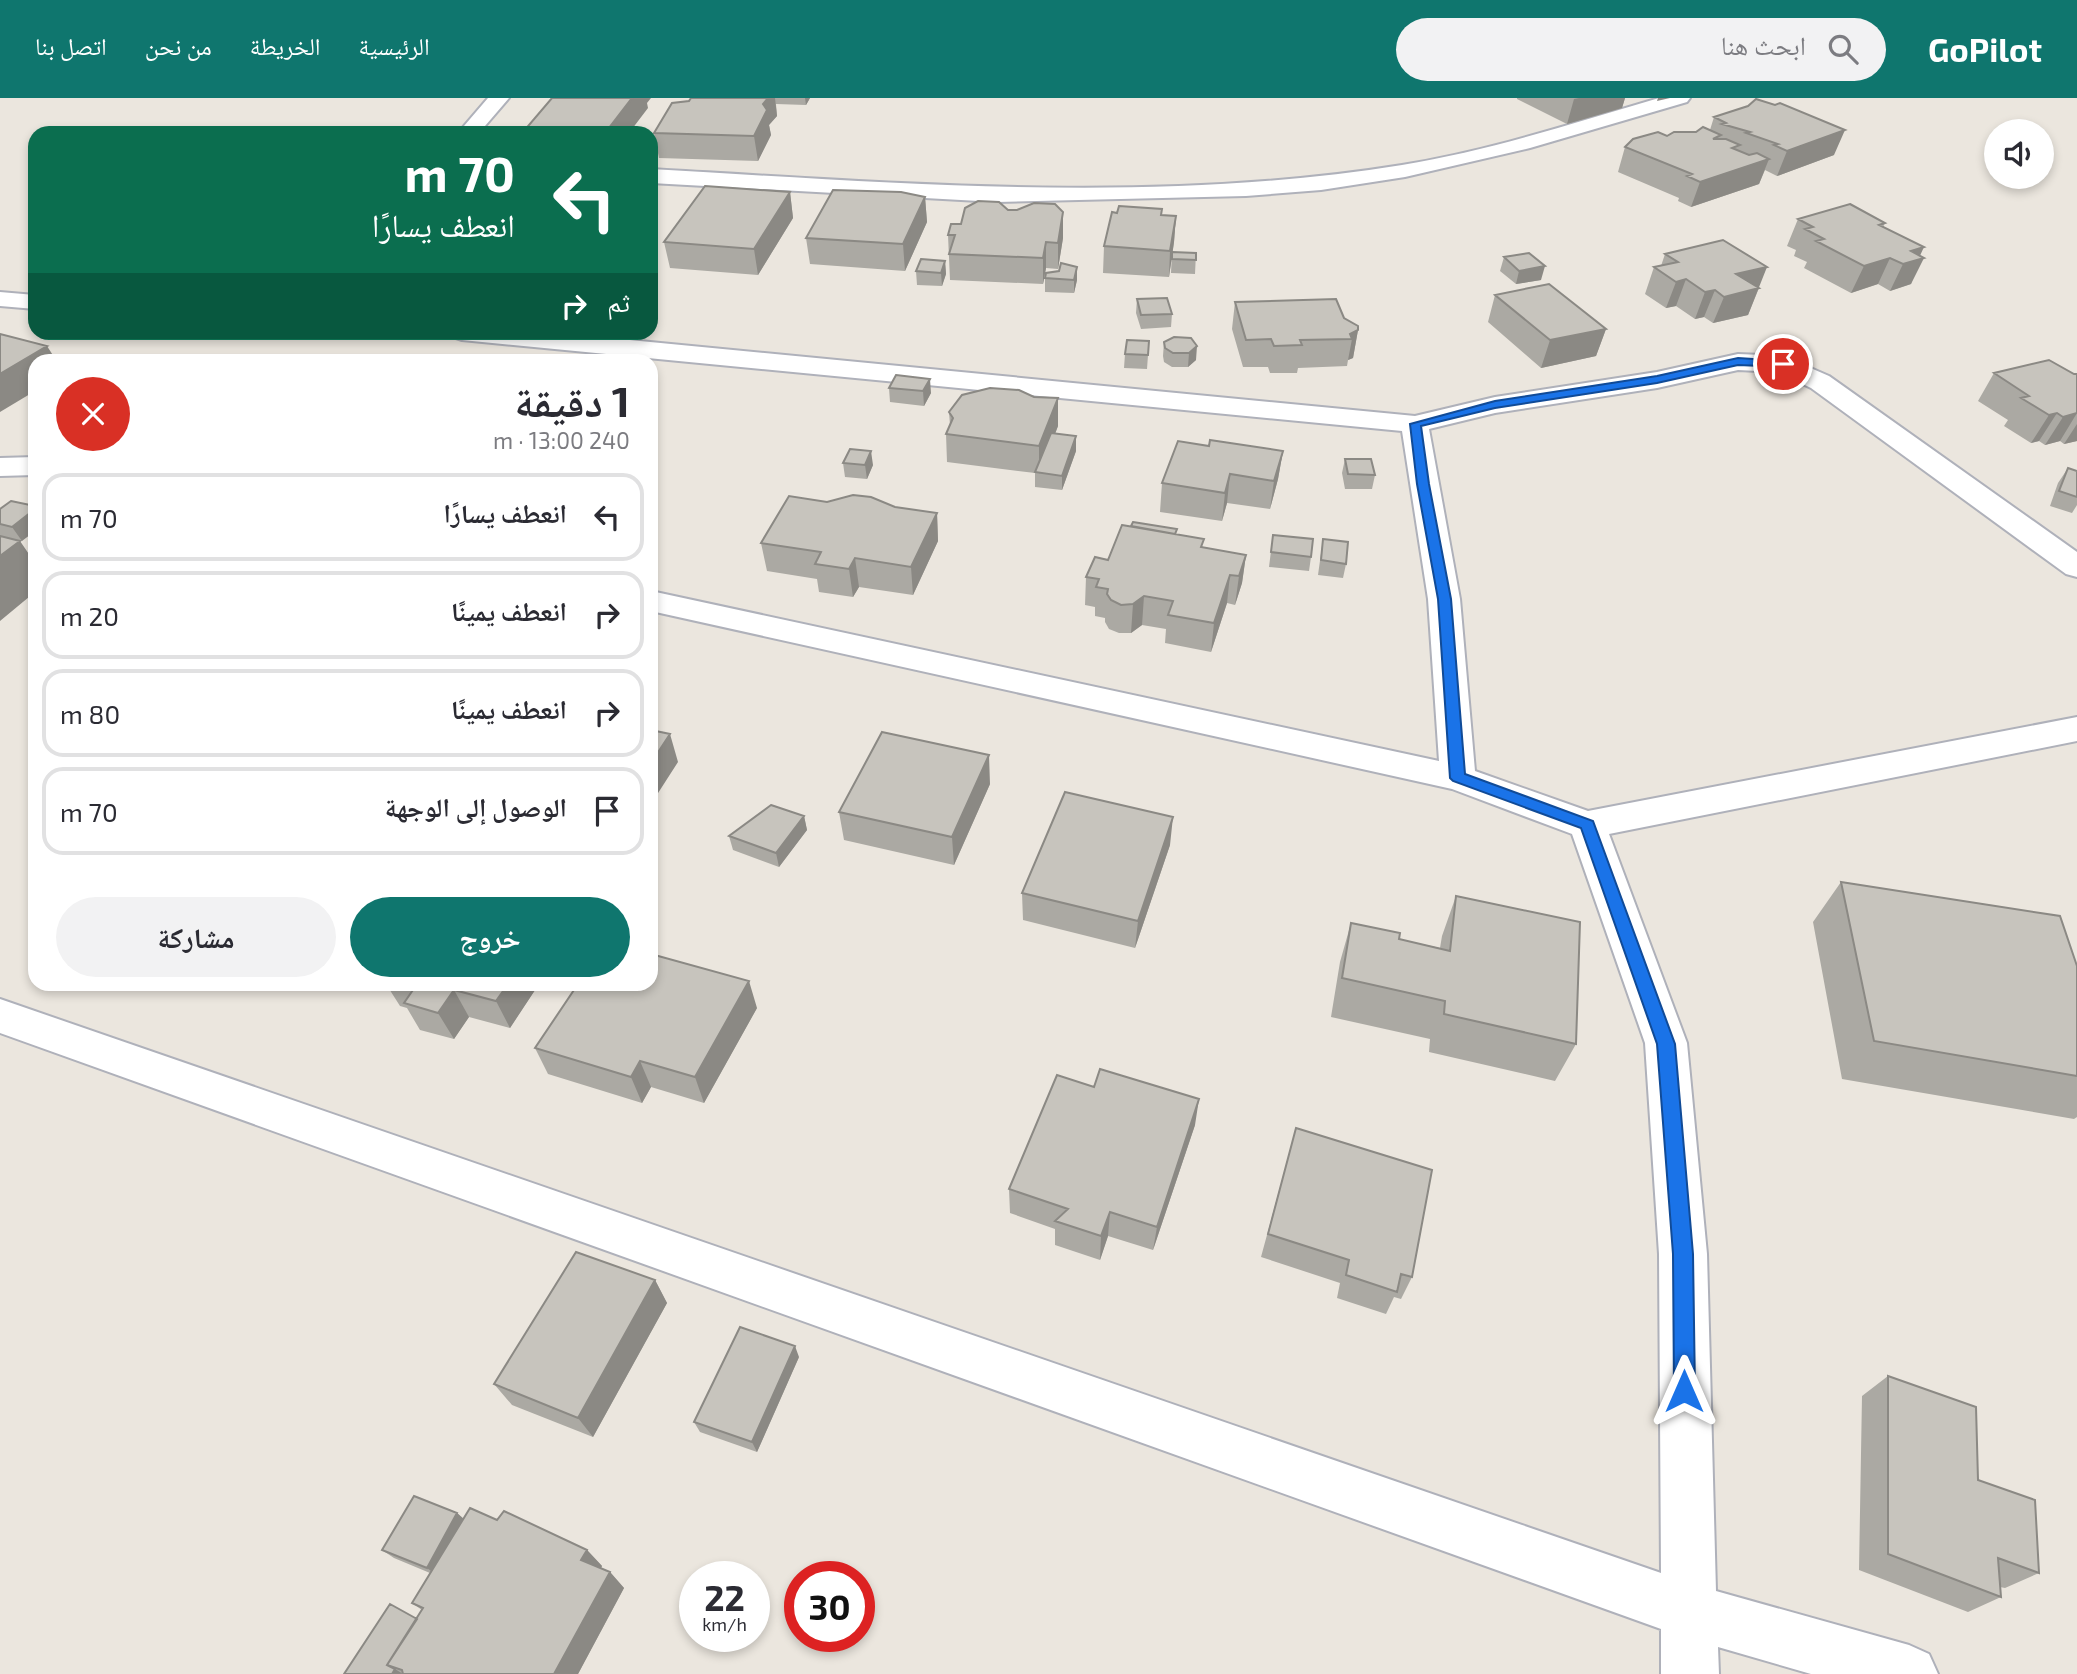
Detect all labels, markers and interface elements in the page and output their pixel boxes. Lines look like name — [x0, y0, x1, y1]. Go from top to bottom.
search box — [1396, 18, 1886, 81]
text: ابحث هنا — [1721, 29, 1806, 60]
text: GoPilot — [1928, 29, 2042, 69]
icon: search — [1824, 30, 1862, 68]
text: اتصل بنا — [35, 31, 107, 60]
text: من نحن — [145, 31, 212, 60]
text: الخريطة — [250, 31, 320, 60]
text: الرئيسية — [358, 31, 430, 60]
map controls — [1984, 119, 2054, 189]
button: sound — [1984, 119, 2054, 189]
text: 70 m — [404, 143, 515, 202]
icon: left — [539, 154, 630, 245]
text: انعطف يسارًا — [372, 205, 515, 243]
text: ثم — [607, 286, 630, 317]
icon: right — [555, 287, 593, 325]
pin — [1753, 334, 1813, 394]
icon: arrive — [1764, 345, 1802, 383]
text: 1 دقيقة — [515, 375, 630, 425]
button: close — [56, 377, 130, 451]
text: 240 m · 13:00 — [493, 426, 630, 454]
text: انعطف يسارًا — [443, 497, 567, 528]
icon: left — [588, 498, 626, 536]
text: 70 m — [60, 502, 118, 533]
text: انعطف يمينًا — [451, 595, 567, 626]
icon: right — [588, 596, 626, 634]
text: 20 m — [60, 600, 119, 631]
text: انعطف يمينًا — [451, 693, 567, 724]
icon: right — [588, 694, 626, 732]
text: 80 m — [60, 698, 120, 729]
text: الوصول إلى الوجهة — [385, 791, 567, 822]
icon: arrive — [588, 792, 626, 830]
text: 70 m — [60, 796, 118, 827]
button: مشاركة — [56, 897, 336, 977]
button: خروج — [350, 897, 630, 977]
position arrow — [1647, 1354, 1721, 1428]
speed limit sign: 30 — [784, 1561, 875, 1652]
text: 22 — [704, 1576, 745, 1618]
text: km/h — [702, 1613, 747, 1635]

